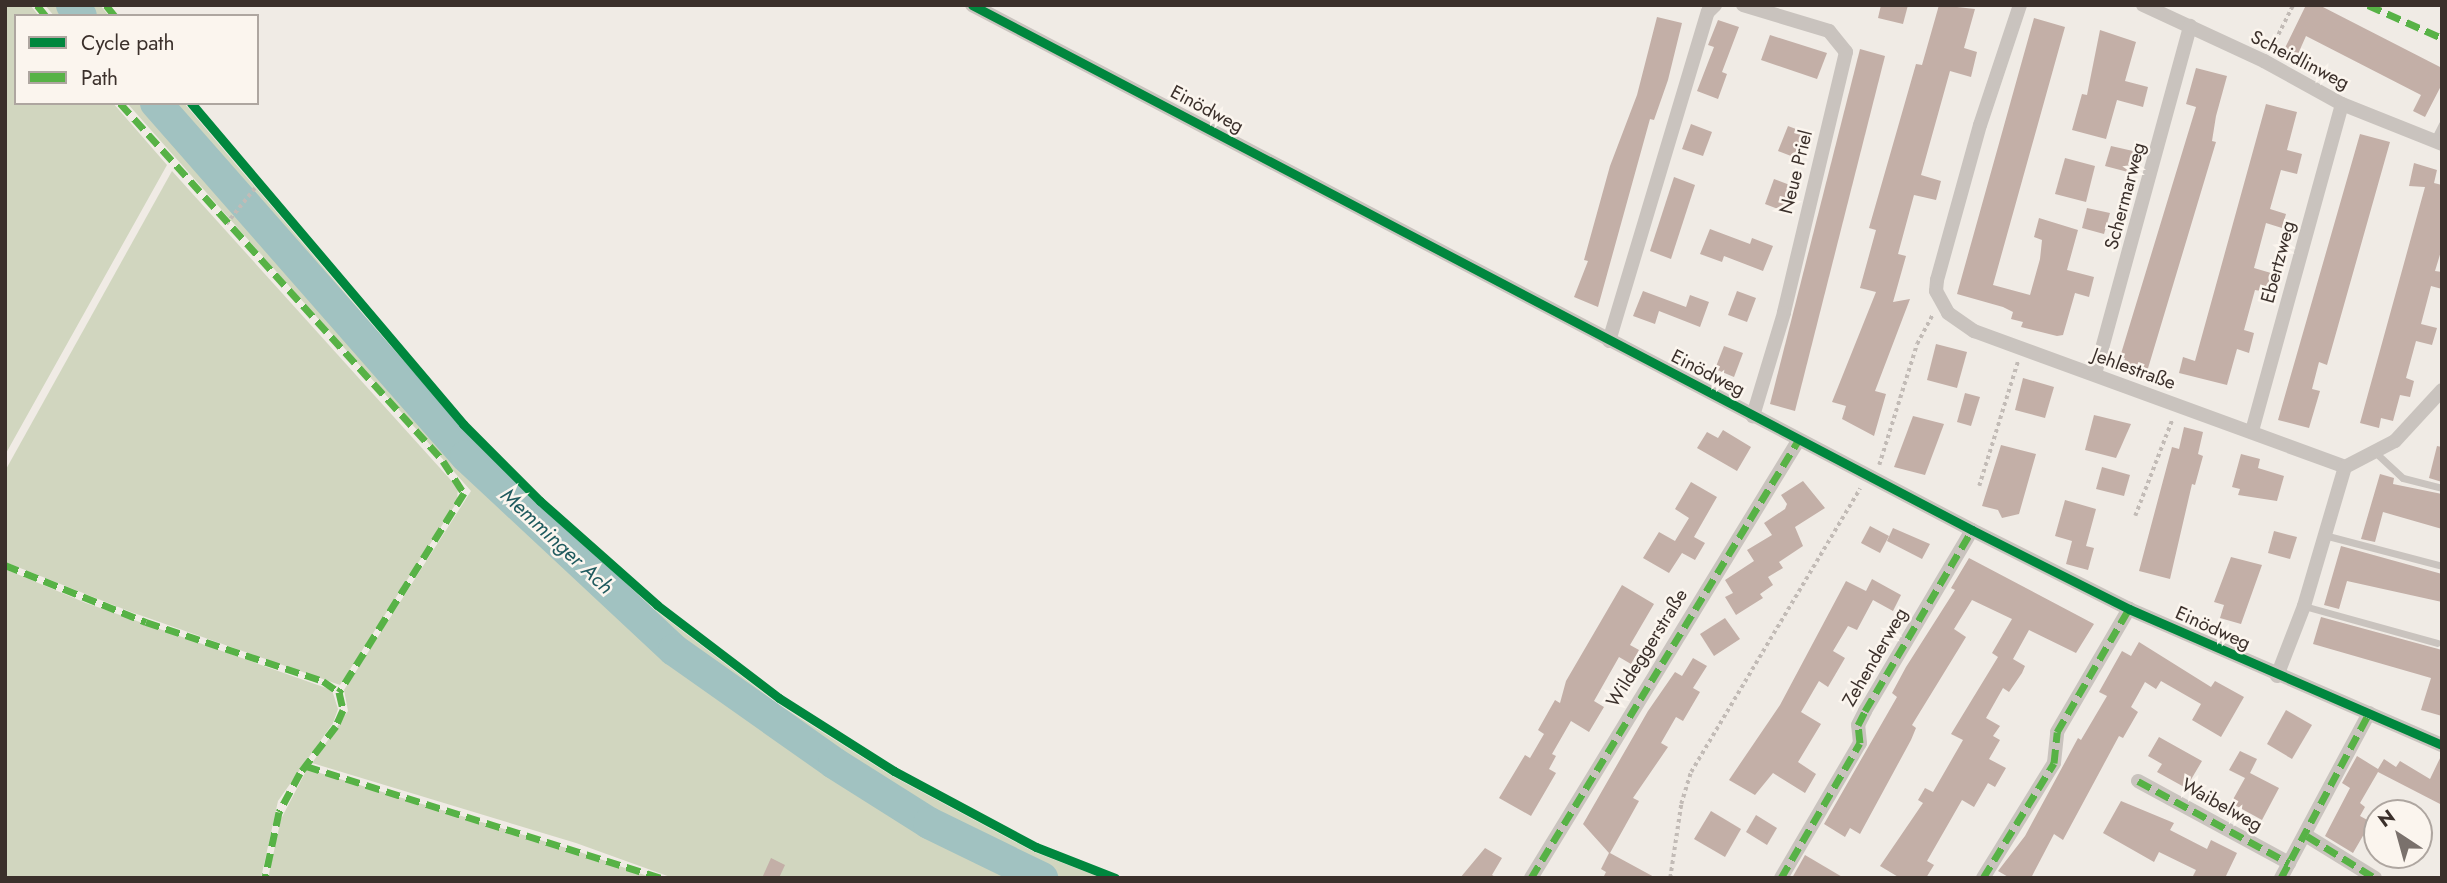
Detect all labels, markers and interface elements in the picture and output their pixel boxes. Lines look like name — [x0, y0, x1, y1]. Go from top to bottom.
legend — [14, 14, 259, 105]
street label: Scheidlinweg — [2247, 25, 2353, 95]
text: Cycle path — [81, 28, 174, 58]
text: Path — [81, 63, 118, 93]
street label: Einödweg — [1166, 80, 1248, 138]
street label: Neue Priel — [1775, 128, 1817, 216]
street label: Schermarweg — [2100, 140, 2150, 252]
street label: Ebertzweg — [2256, 218, 2300, 306]
street label: Jehlestraße — [2089, 343, 2179, 395]
street label: Einödweg — [1667, 345, 1749, 401]
water label: Memminger Ach — [496, 483, 618, 599]
street label: Wildeggerstraße — [1602, 585, 1692, 711]
street label: Einödweg — [2172, 601, 2254, 655]
street label: Zehenderweg — [1838, 604, 1912, 710]
street label: Waibelweg — [2177, 773, 2267, 837]
north arrow — [2363, 799, 2433, 869]
text: N — [2372, 803, 2401, 834]

